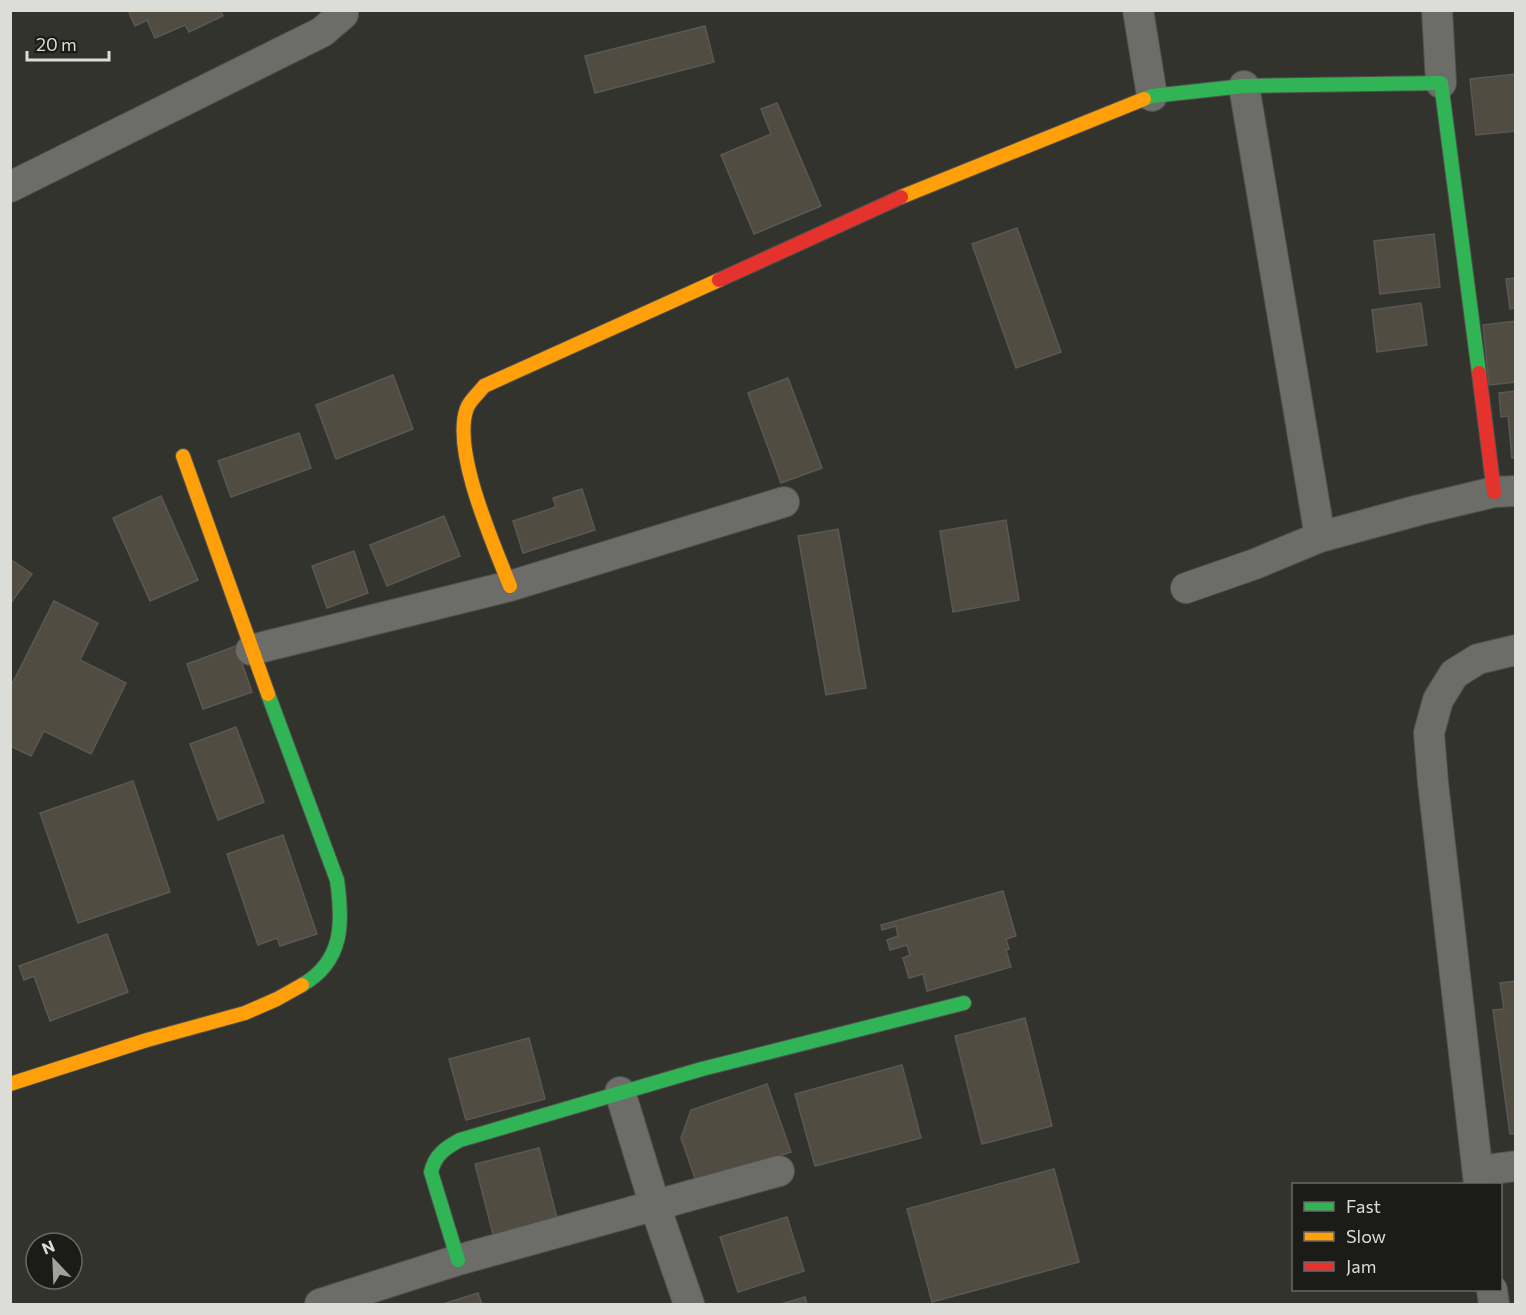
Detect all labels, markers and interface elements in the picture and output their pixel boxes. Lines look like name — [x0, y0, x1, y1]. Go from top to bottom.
scale bar — [27, 24, 110, 62]
text: 20 m — [36, 33, 77, 55]
legend — [1292, 1183, 1502, 1291]
text: Fast — [1346, 1195, 1381, 1217]
text: Slow — [1346, 1225, 1386, 1247]
north arrow — [24, 1231, 84, 1291]
text: N — [39, 1236, 57, 1258]
text: Jam — [1346, 1255, 1376, 1277]

